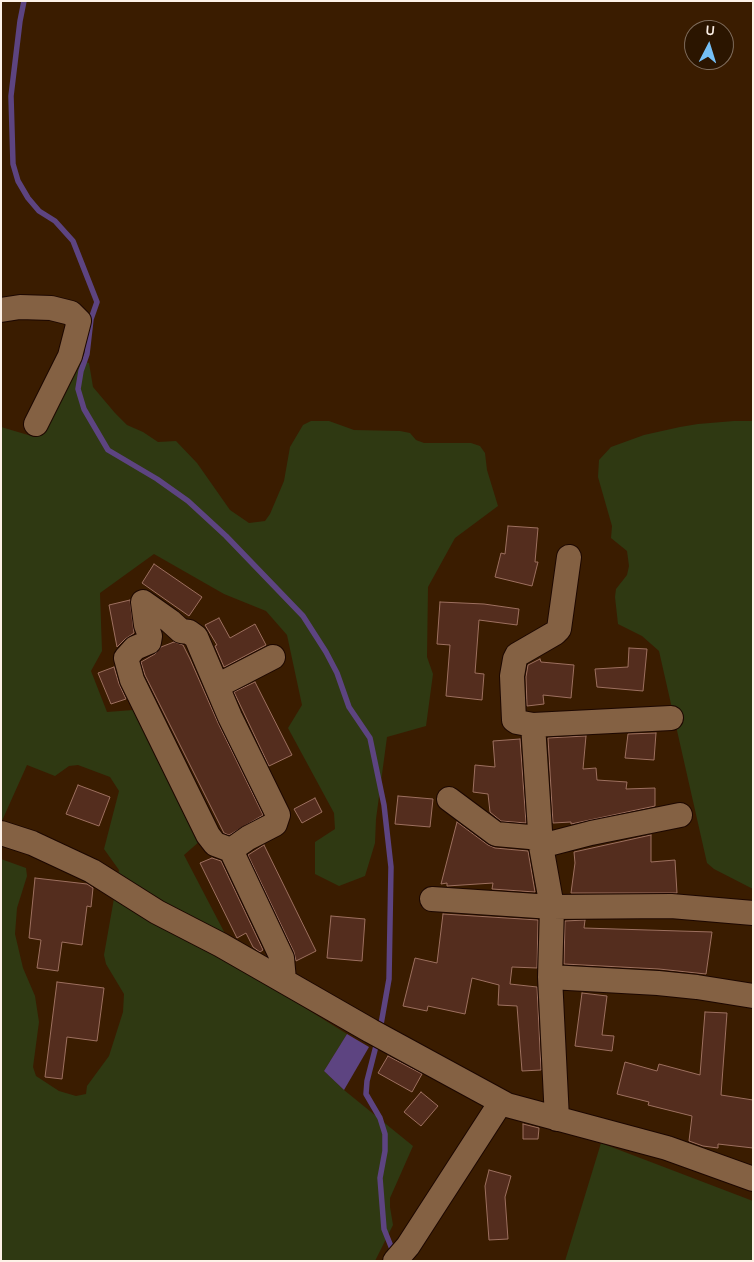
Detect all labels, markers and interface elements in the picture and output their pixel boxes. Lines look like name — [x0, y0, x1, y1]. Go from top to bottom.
north arrow — [684, 20, 734, 70]
text: U — [705, 22, 716, 39]

